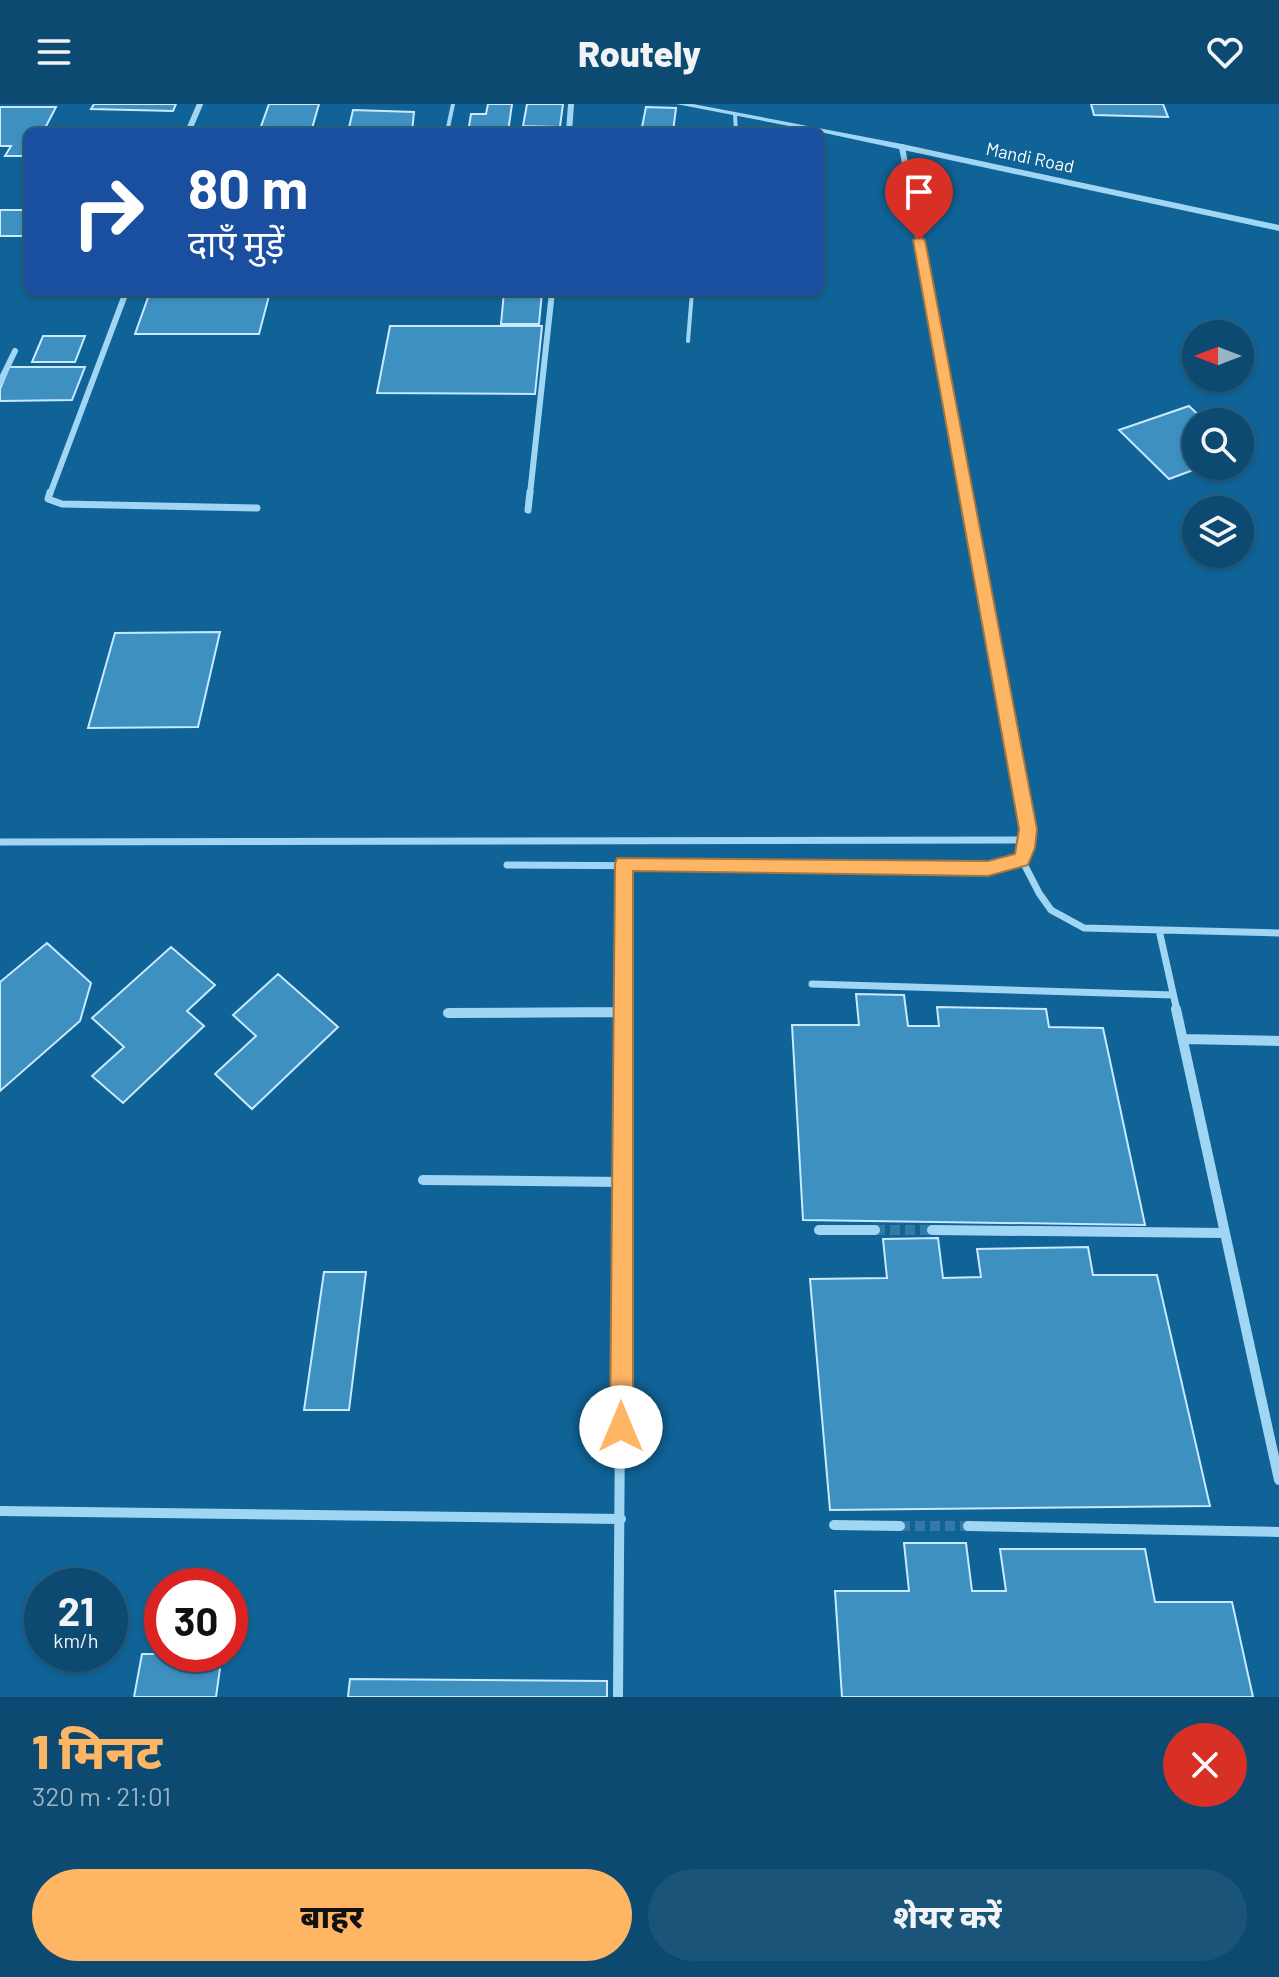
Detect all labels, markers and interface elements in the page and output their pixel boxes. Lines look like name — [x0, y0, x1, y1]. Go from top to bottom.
icon: menu — [32, 30, 76, 74]
icon: heart — [1203, 30, 1247, 74]
text: Routely — [578, 31, 701, 74]
street label: Mandi Road — [984, 137, 1076, 177]
text: 80 m — [188, 153, 308, 220]
pin — [885, 158, 953, 240]
icon: right — [56, 160, 160, 264]
icon: arrive — [897, 170, 941, 214]
text: दाएँ मुड़ें — [188, 221, 284, 264]
north arrow — [1182, 320, 1254, 392]
map controls — [1182, 320, 1254, 568]
button: search — [1182, 408, 1254, 480]
button: layers — [1182, 496, 1254, 568]
position arrow — [579, 1385, 663, 1469]
speed limit sign: 30 — [144, 1568, 248, 1672]
text: 21 — [58, 1586, 94, 1634]
text: km/h — [53, 1628, 99, 1652]
text: 1 मिनट — [32, 1721, 162, 1779]
button: close — [1163, 1723, 1247, 1807]
text: 320 m · 21:01 — [32, 1780, 171, 1811]
button: बाहर — [32, 1869, 632, 1961]
button: शेयर करें — [648, 1869, 1247, 1961]

